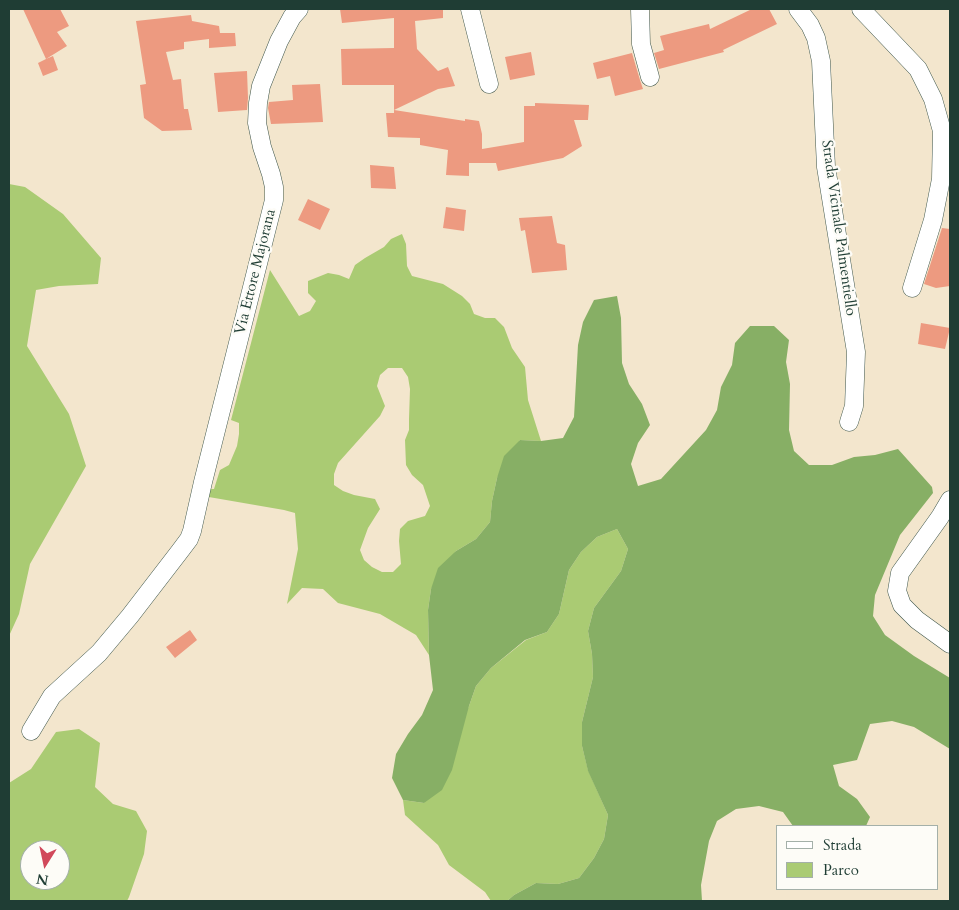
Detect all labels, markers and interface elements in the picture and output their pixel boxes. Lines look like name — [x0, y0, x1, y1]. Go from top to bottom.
street label: Strada Vicinale Palmentiello — [817, 139, 859, 317]
street label: Via Ettore Majorana — [232, 207, 280, 337]
legend — [776, 825, 939, 890]
text: Strada — [823, 835, 862, 855]
north arrow — [20, 840, 70, 890]
text: Parco — [823, 860, 859, 880]
text: N — [35, 869, 50, 890]

